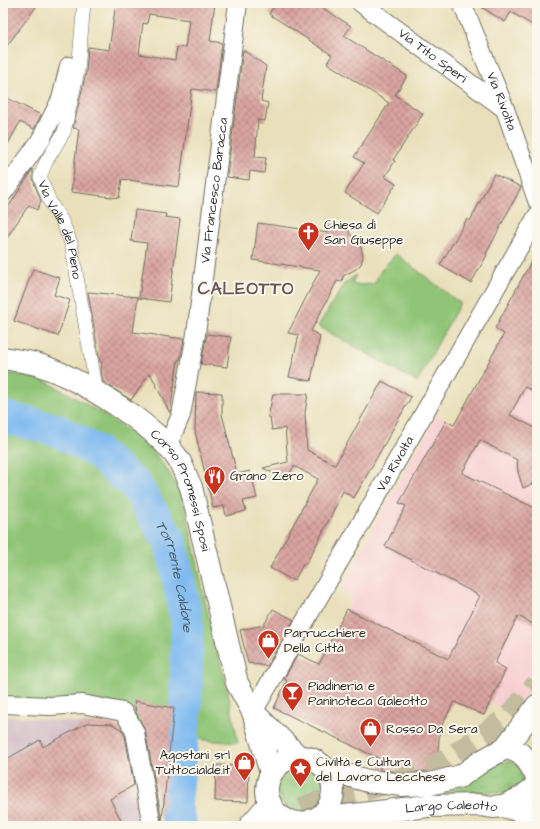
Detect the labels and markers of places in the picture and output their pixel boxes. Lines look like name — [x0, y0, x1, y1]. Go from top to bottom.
place label: Chiesa di San Giuseppe — [324, 216, 403, 249]
church icon: Chiesa di San Giuseppe — [295, 219, 321, 252]
restaurant icon: Grano Zero — [202, 463, 228, 496]
place label: Grano Zero — [230, 467, 304, 485]
place label: Parrucchiere Della Città — [284, 624, 366, 657]
shop icon: Parrucchiere Della Città — [255, 627, 281, 660]
place label: Piadineria e Paninoteca Galeotto — [308, 677, 428, 710]
bar icon: Piadineria e Paninoteca Galeotto — [280, 680, 306, 713]
shop icon: Rosso Da Sera — [357, 716, 383, 749]
place label: Rosso Da Sera — [386, 720, 478, 738]
place label: Agostani srl Tuttocialde.it — [156, 746, 231, 779]
shop icon: Agostani srl Tuttocialde.it — [232, 749, 258, 782]
place label: Civiltà e Cultura del Lavoro Lecchese — [316, 753, 446, 786]
place icon: Civiltà e Cultura del Lavoro Lecchese — [288, 756, 314, 789]

